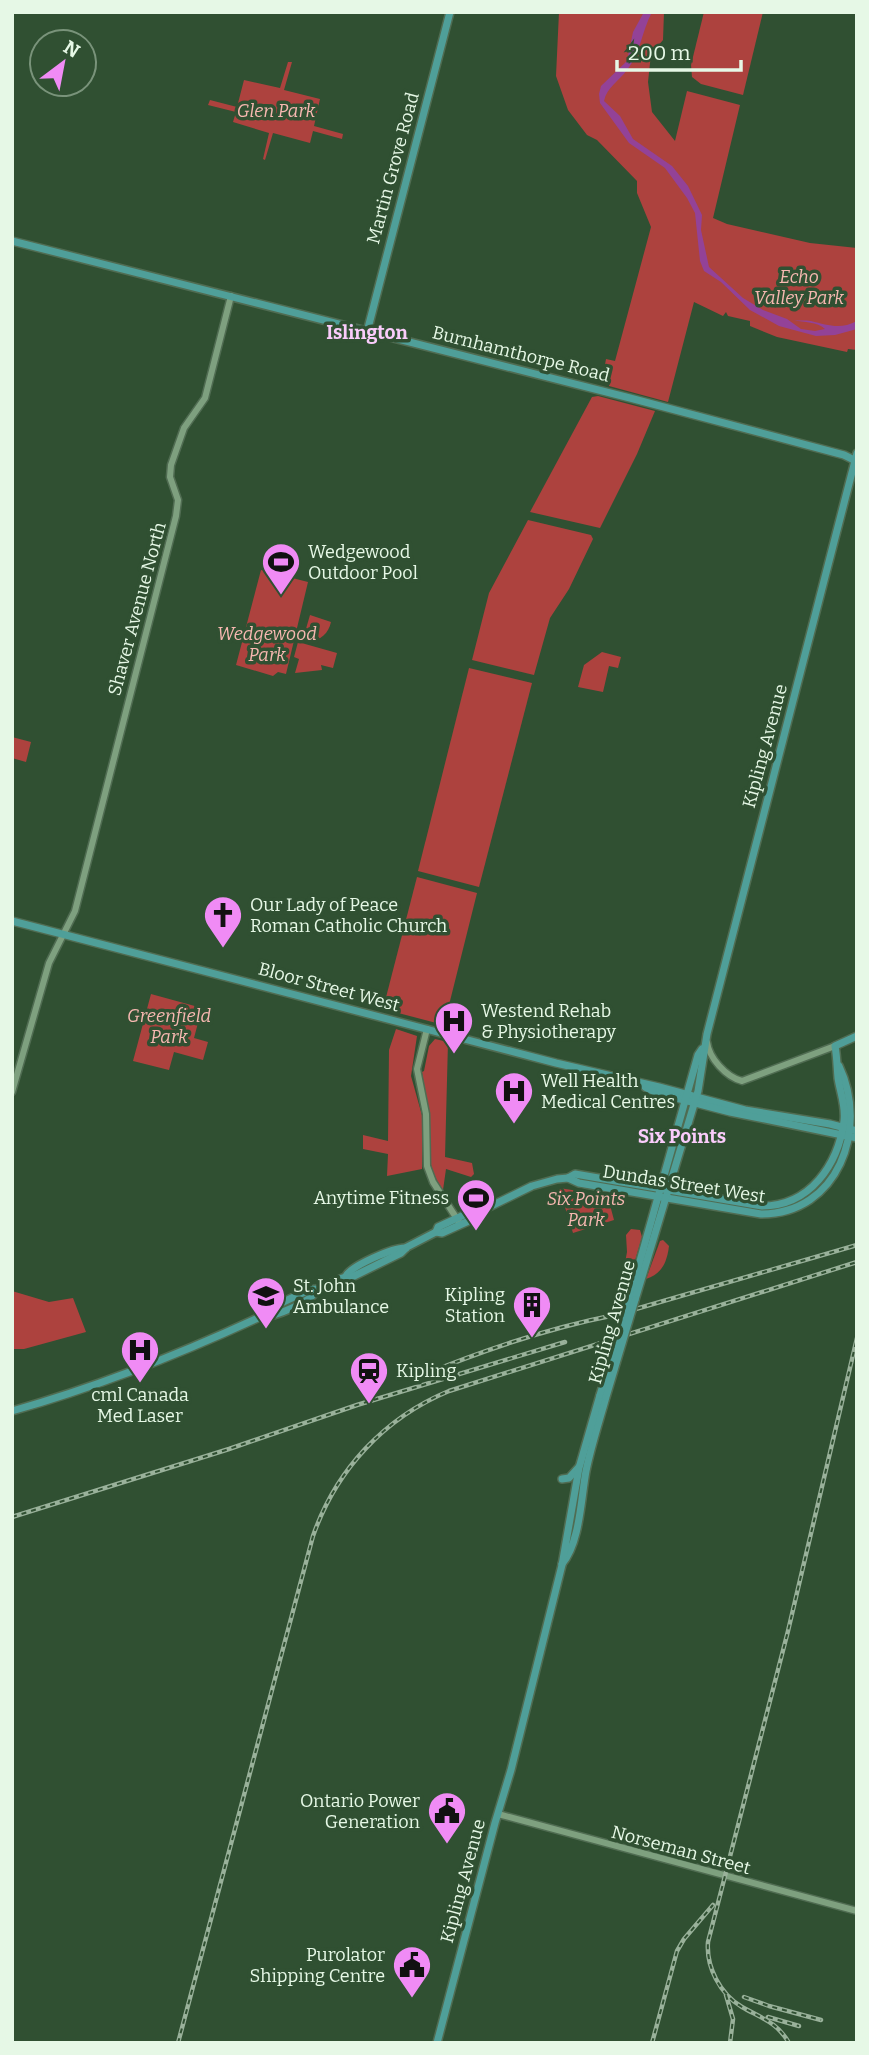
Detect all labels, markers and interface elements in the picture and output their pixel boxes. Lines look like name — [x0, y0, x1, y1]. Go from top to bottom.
north arrow — [28, 28, 98, 98]
scale bar — [617, 28, 741, 72]
text: N — [59, 35, 84, 63]
text: 200 m — [628, 40, 691, 66]
street label: Martin Grove Road — [362, 89, 424, 246]
park label: Glen Park — [237, 100, 316, 122]
park label: Echo Valley Park — [754, 266, 844, 309]
district label: Islington — [326, 321, 408, 344]
street label: Burnhamthorpe Road — [430, 321, 612, 387]
street label: Shaver Avenue North — [103, 520, 171, 698]
sports icon: Wedgewood Outdoor Pool — [260, 541, 302, 596]
place label: Wedgewood Outdoor Pool — [308, 541, 418, 584]
park label: Wedgewood Park — [217, 623, 317, 666]
street label: Kipling Avenue — [738, 682, 792, 810]
church icon: Our Lady of Peace Roman Catholic Church — [202, 894, 244, 949]
place label: Our Lady of Peace Roman Catholic Church — [250, 894, 447, 937]
street label: Bloor Street West — [256, 958, 402, 1017]
hospital icon: Westend Rehab & Physiotherapy — [433, 1000, 475, 1055]
place label: Westend Rehab & Physiotherapy — [481, 1000, 617, 1043]
park label: Greenfield Park — [127, 1005, 212, 1048]
hospital icon: Well Health Medical Centres — [493, 1070, 535, 1125]
place label: Well Health Medical Centres — [541, 1070, 675, 1113]
district label: Six Points — [638, 1125, 726, 1148]
street label: Dundas Street West — [601, 1160, 767, 1208]
sports icon: Anytime Fitness — [455, 1177, 497, 1232]
place label: Anytime Fitness — [313, 1187, 449, 1209]
park label: Six Points Park — [547, 1188, 626, 1231]
street label: Kipling Avenue — [584, 1258, 640, 1386]
school or university icon: St. John Ambulance — [245, 1275, 287, 1330]
place label: St. John Ambulance — [293, 1275, 389, 1318]
place label: Kipling Station — [444, 1284, 506, 1327]
building icon: Kipling Station — [511, 1284, 553, 1339]
hospital icon: cml Canada Med Laser — [119, 1329, 161, 1384]
station icon: Kipling — [348, 1350, 390, 1405]
place label: Kipling — [396, 1360, 457, 1382]
place label: cml Canada Med Laser — [91, 1384, 189, 1427]
place label: Ontario Power Generation — [300, 1790, 421, 1833]
public building icon: Ontario Power Generation — [426, 1790, 468, 1845]
street label: Kipling Avenue — [436, 1817, 490, 1945]
street label: Norseman Street — [609, 1821, 754, 1879]
place label: Purolator Shipping Centre — [250, 1944, 385, 1987]
public building icon: Purolator Shipping Centre — [391, 1944, 433, 1999]

